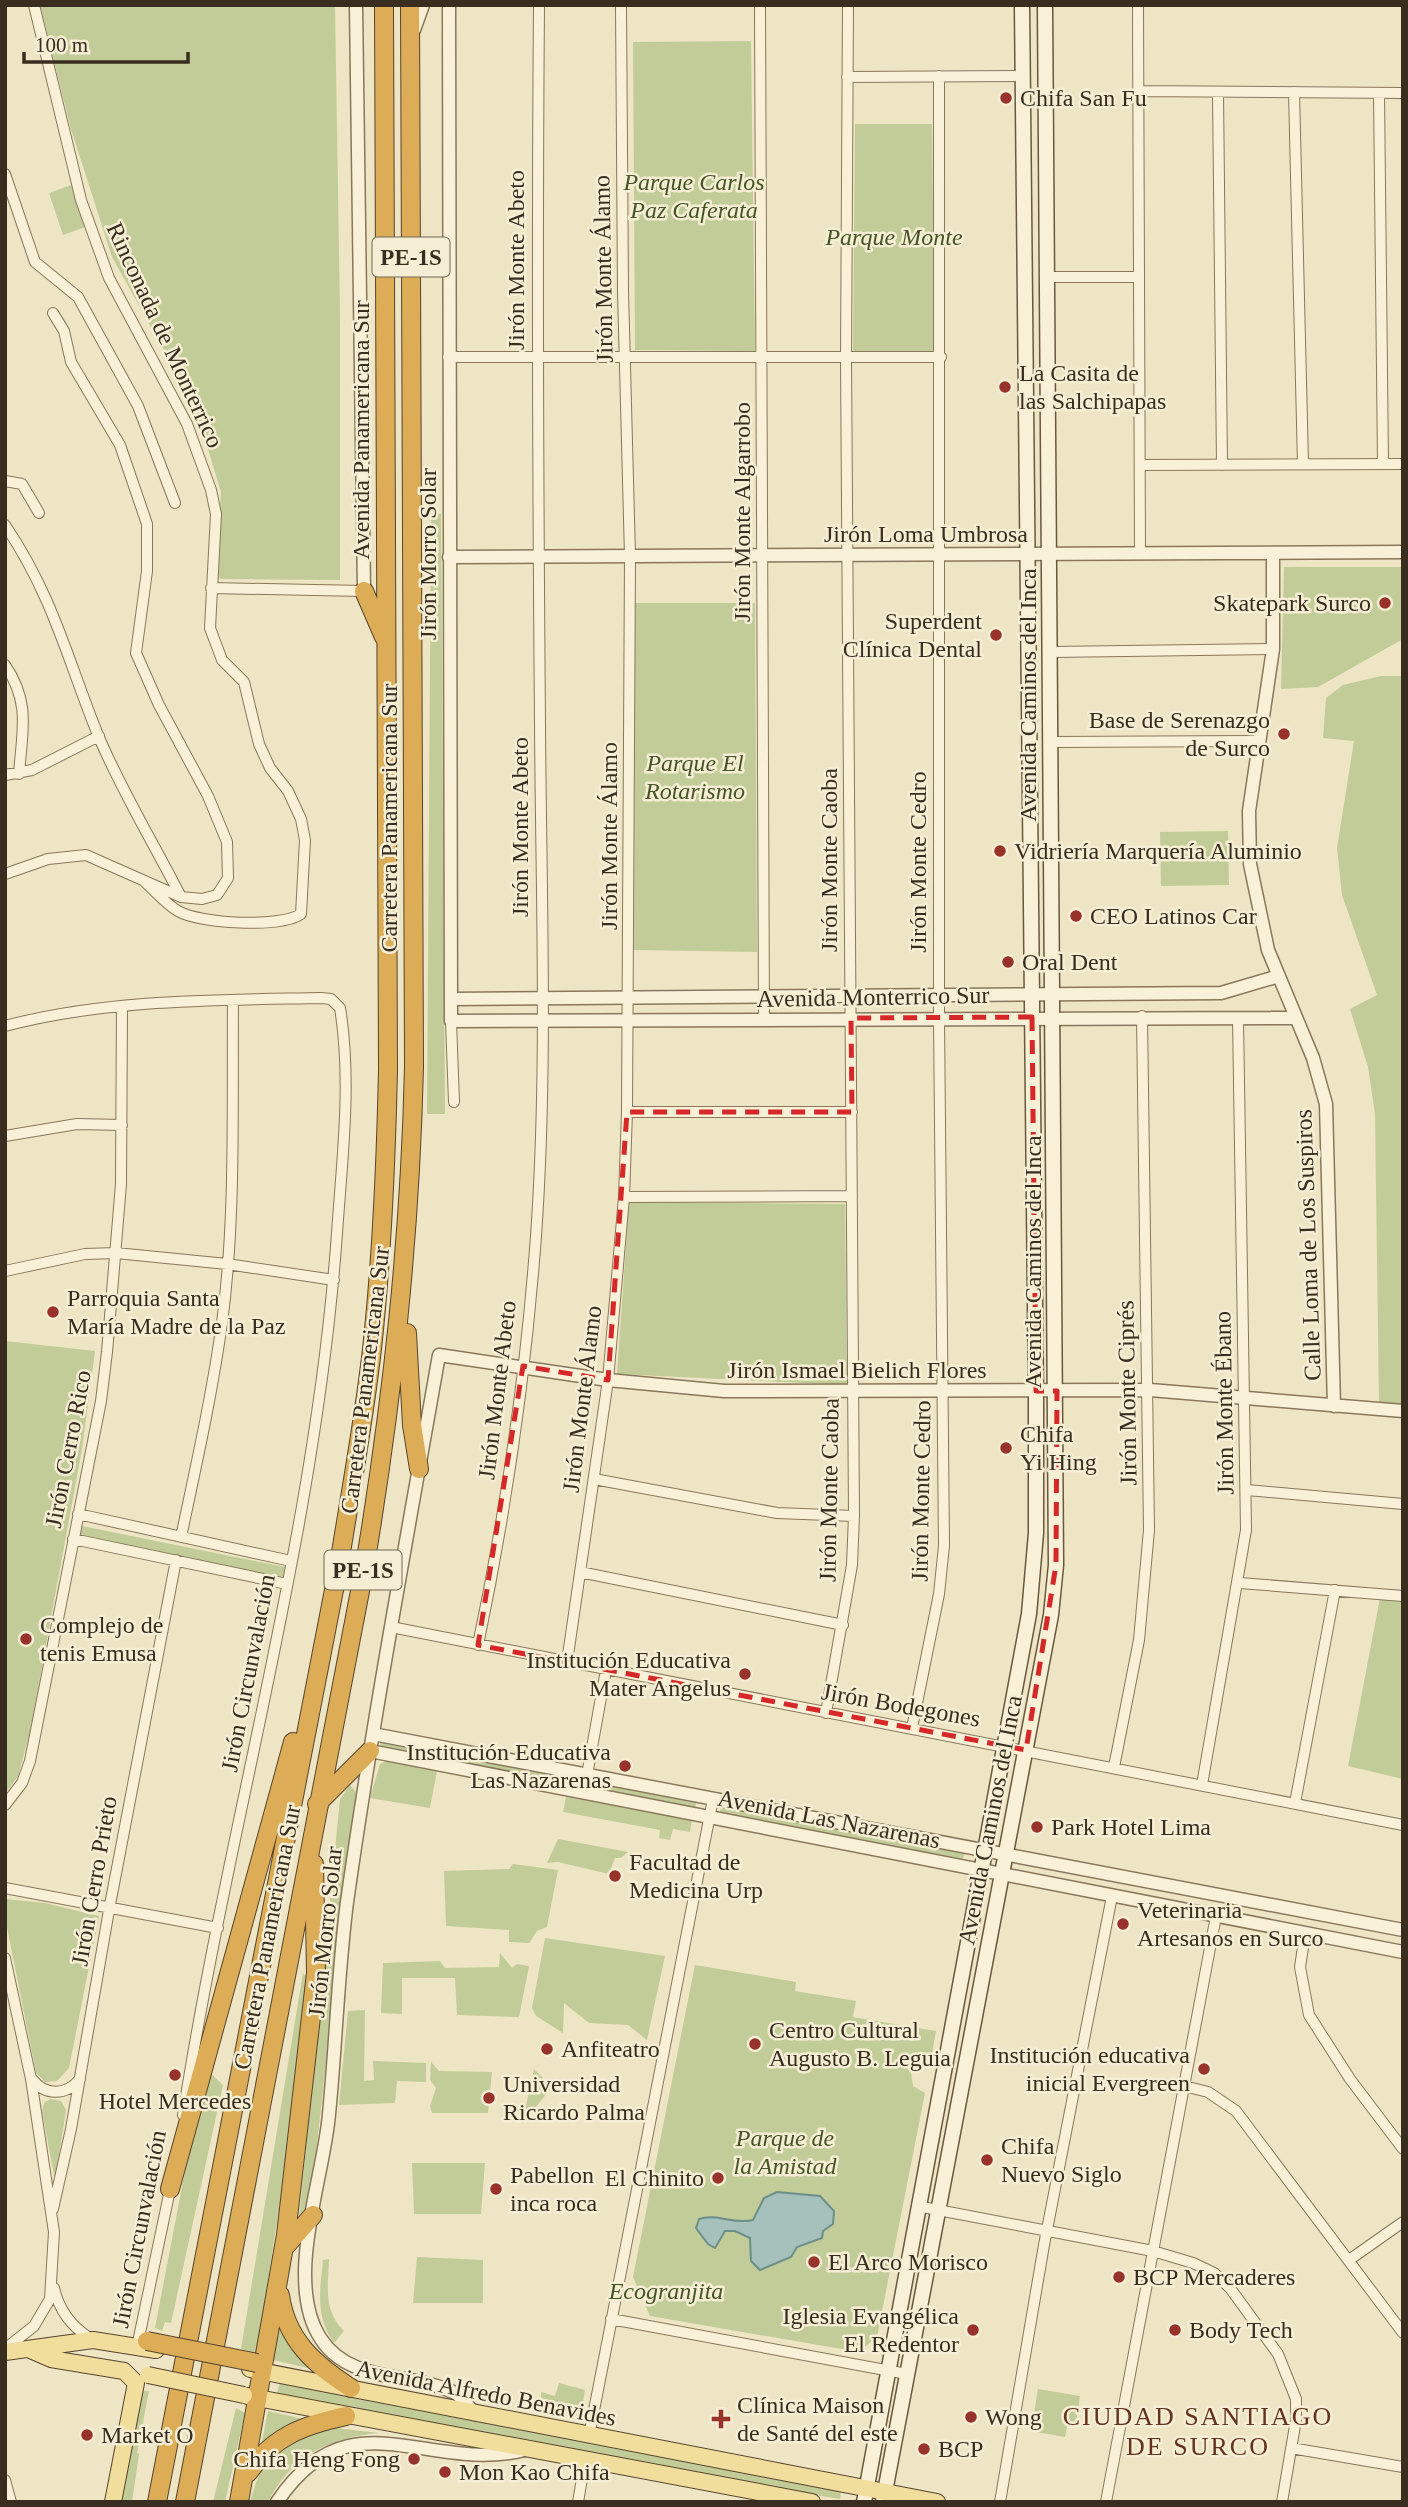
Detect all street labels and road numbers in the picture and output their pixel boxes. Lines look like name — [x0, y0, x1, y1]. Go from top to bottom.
street label: Jirón Monte Abeto — [503, 170, 529, 350]
street label: Jirón Monte Álamo — [588, 175, 618, 363]
street label: Rinconada de Monterrico — [101, 218, 229, 452]
road number: PE-1S — [372, 238, 450, 276]
street label: Avenida Panamericana Sur — [348, 300, 374, 560]
street label: Jirón Monte Algarrobo — [729, 402, 755, 622]
street label: Jirón Morro Solar — [415, 468, 441, 640]
street label: Jirón Loma Umbrosa — [824, 521, 1028, 547]
street label: Avenida Caminos del Inca — [1015, 568, 1041, 822]
street label: Carretera Panamericana Sur — [376, 683, 402, 953]
street label: Jirón Monte Abeto — [507, 737, 533, 917]
street label: Jirón Monte Álamo — [596, 742, 622, 930]
street label: Jirón Monte Caoba — [816, 768, 842, 952]
street label: Jirón Monte Cedro — [905, 771, 931, 953]
street label: Avenida Monterrico Sur — [756, 982, 990, 1012]
street label: Calle Loma de Los Suspiros — [1290, 1109, 1326, 1381]
street label: Avenida Caminos del Inca — [1020, 1135, 1046, 1389]
street label: Carretera Panamericana Sur — [336, 1245, 394, 1515]
street label: Jirón Monte Abeto — [473, 1299, 521, 1481]
street label: Jirón Monte Ciprés — [1112, 1300, 1142, 1486]
street label: Jirón Monte Álamo — [558, 1304, 606, 1494]
street label: Jirón Monte Ébano — [1209, 1311, 1239, 1495]
street label: Jirón Ismael Bielich Flores — [727, 1357, 987, 1383]
street label: Jirón Cerro Rico — [40, 1368, 96, 1530]
street label: Jirón Monte Caoba — [814, 1397, 844, 1582]
street label: Jirón Monte Cedro — [906, 1400, 936, 1582]
road number: PE-1S — [324, 1550, 402, 1590]
street label: Jirón Circunvalación — [216, 1572, 280, 1774]
street label: Jirón Bodegones — [820, 1678, 982, 1732]
street label: Avenida Caminos del Inca — [953, 1693, 1027, 1947]
street label: Avenida Las Nazarenas — [716, 1785, 942, 1853]
street label: Jirón Cerro Prieto — [66, 1794, 122, 1968]
street label: Carretera Panamericana Sur — [229, 1802, 305, 2072]
street label: Jirón Morro Solar — [303, 1845, 347, 2019]
street label: Jirón Circunvalación — [107, 2128, 171, 2330]
street label: Avenida Alfredo Benavides — [354, 2355, 618, 2431]

